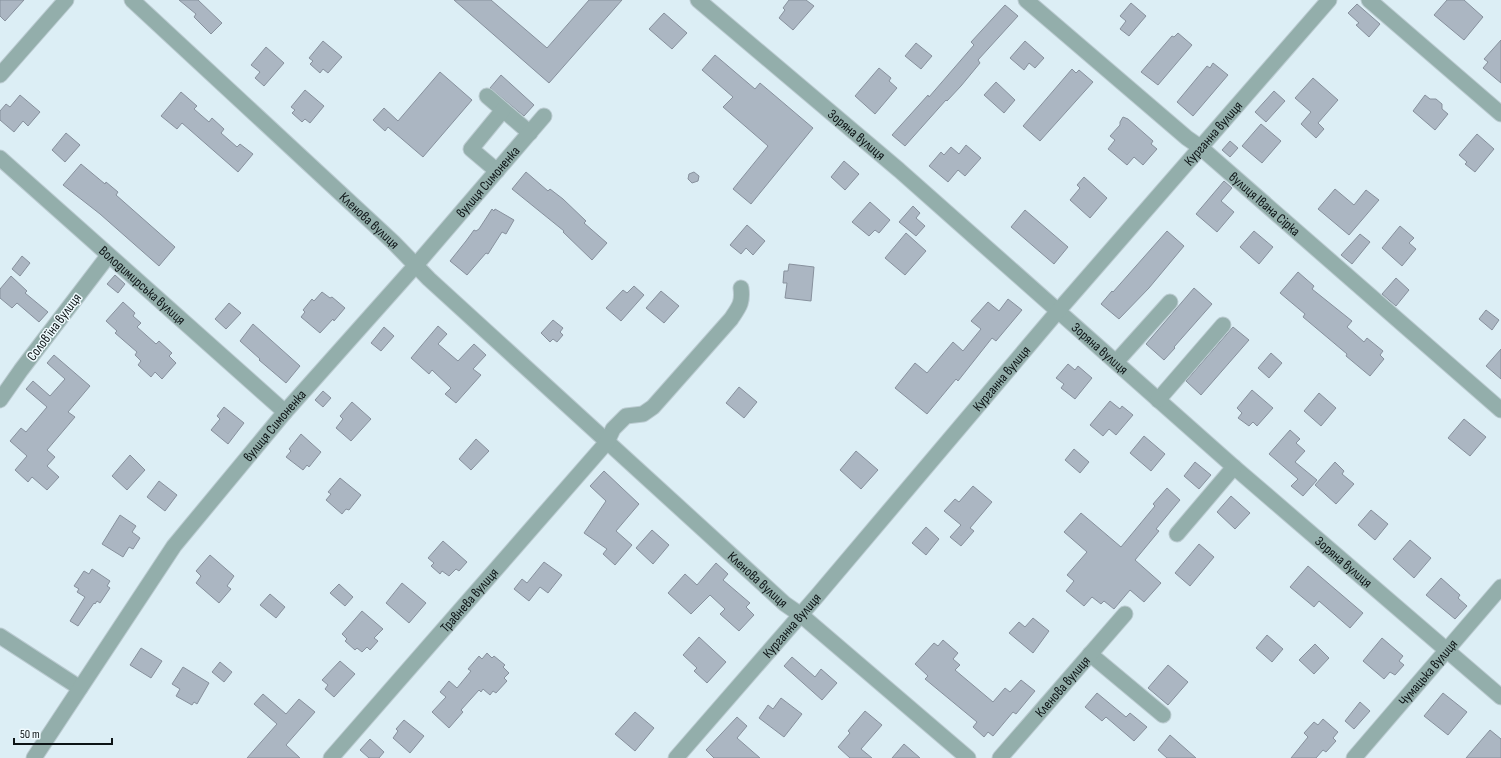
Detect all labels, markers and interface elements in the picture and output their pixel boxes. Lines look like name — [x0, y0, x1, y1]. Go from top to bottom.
street label: Курганна вулиця — [1180, 97, 1246, 169]
street label: Зоряна вулиця — [825, 105, 889, 163]
street label: вулиця Симоненка — [452, 142, 523, 221]
street label: вулиця Івана Сірка — [1226, 168, 1304, 239]
street label: Кленова вулиця — [336, 188, 403, 252]
street label: Володимирська вулиця — [96, 242, 189, 328]
street label: Соловʼїна вулиця — [23, 290, 85, 364]
street label: Зоряна вулиця — [1068, 319, 1132, 378]
street label: Курганна вулиця — [969, 342, 1034, 414]
street label: вулиця Симоненка — [239, 386, 310, 465]
street label: Зоряна вулиця — [1312, 532, 1376, 591]
street label: Кленова вулиця — [724, 548, 792, 611]
street label: Травнева вулиця — [436, 564, 502, 636]
street label: Курганна вулиця — [759, 589, 824, 661]
street label: Чумацька вулиця — [1394, 636, 1461, 709]
street label: Кленова вулиця — [1031, 652, 1093, 720]
scale bar — [14, 720, 112, 746]
text: 50 m — [20, 727, 40, 742]

